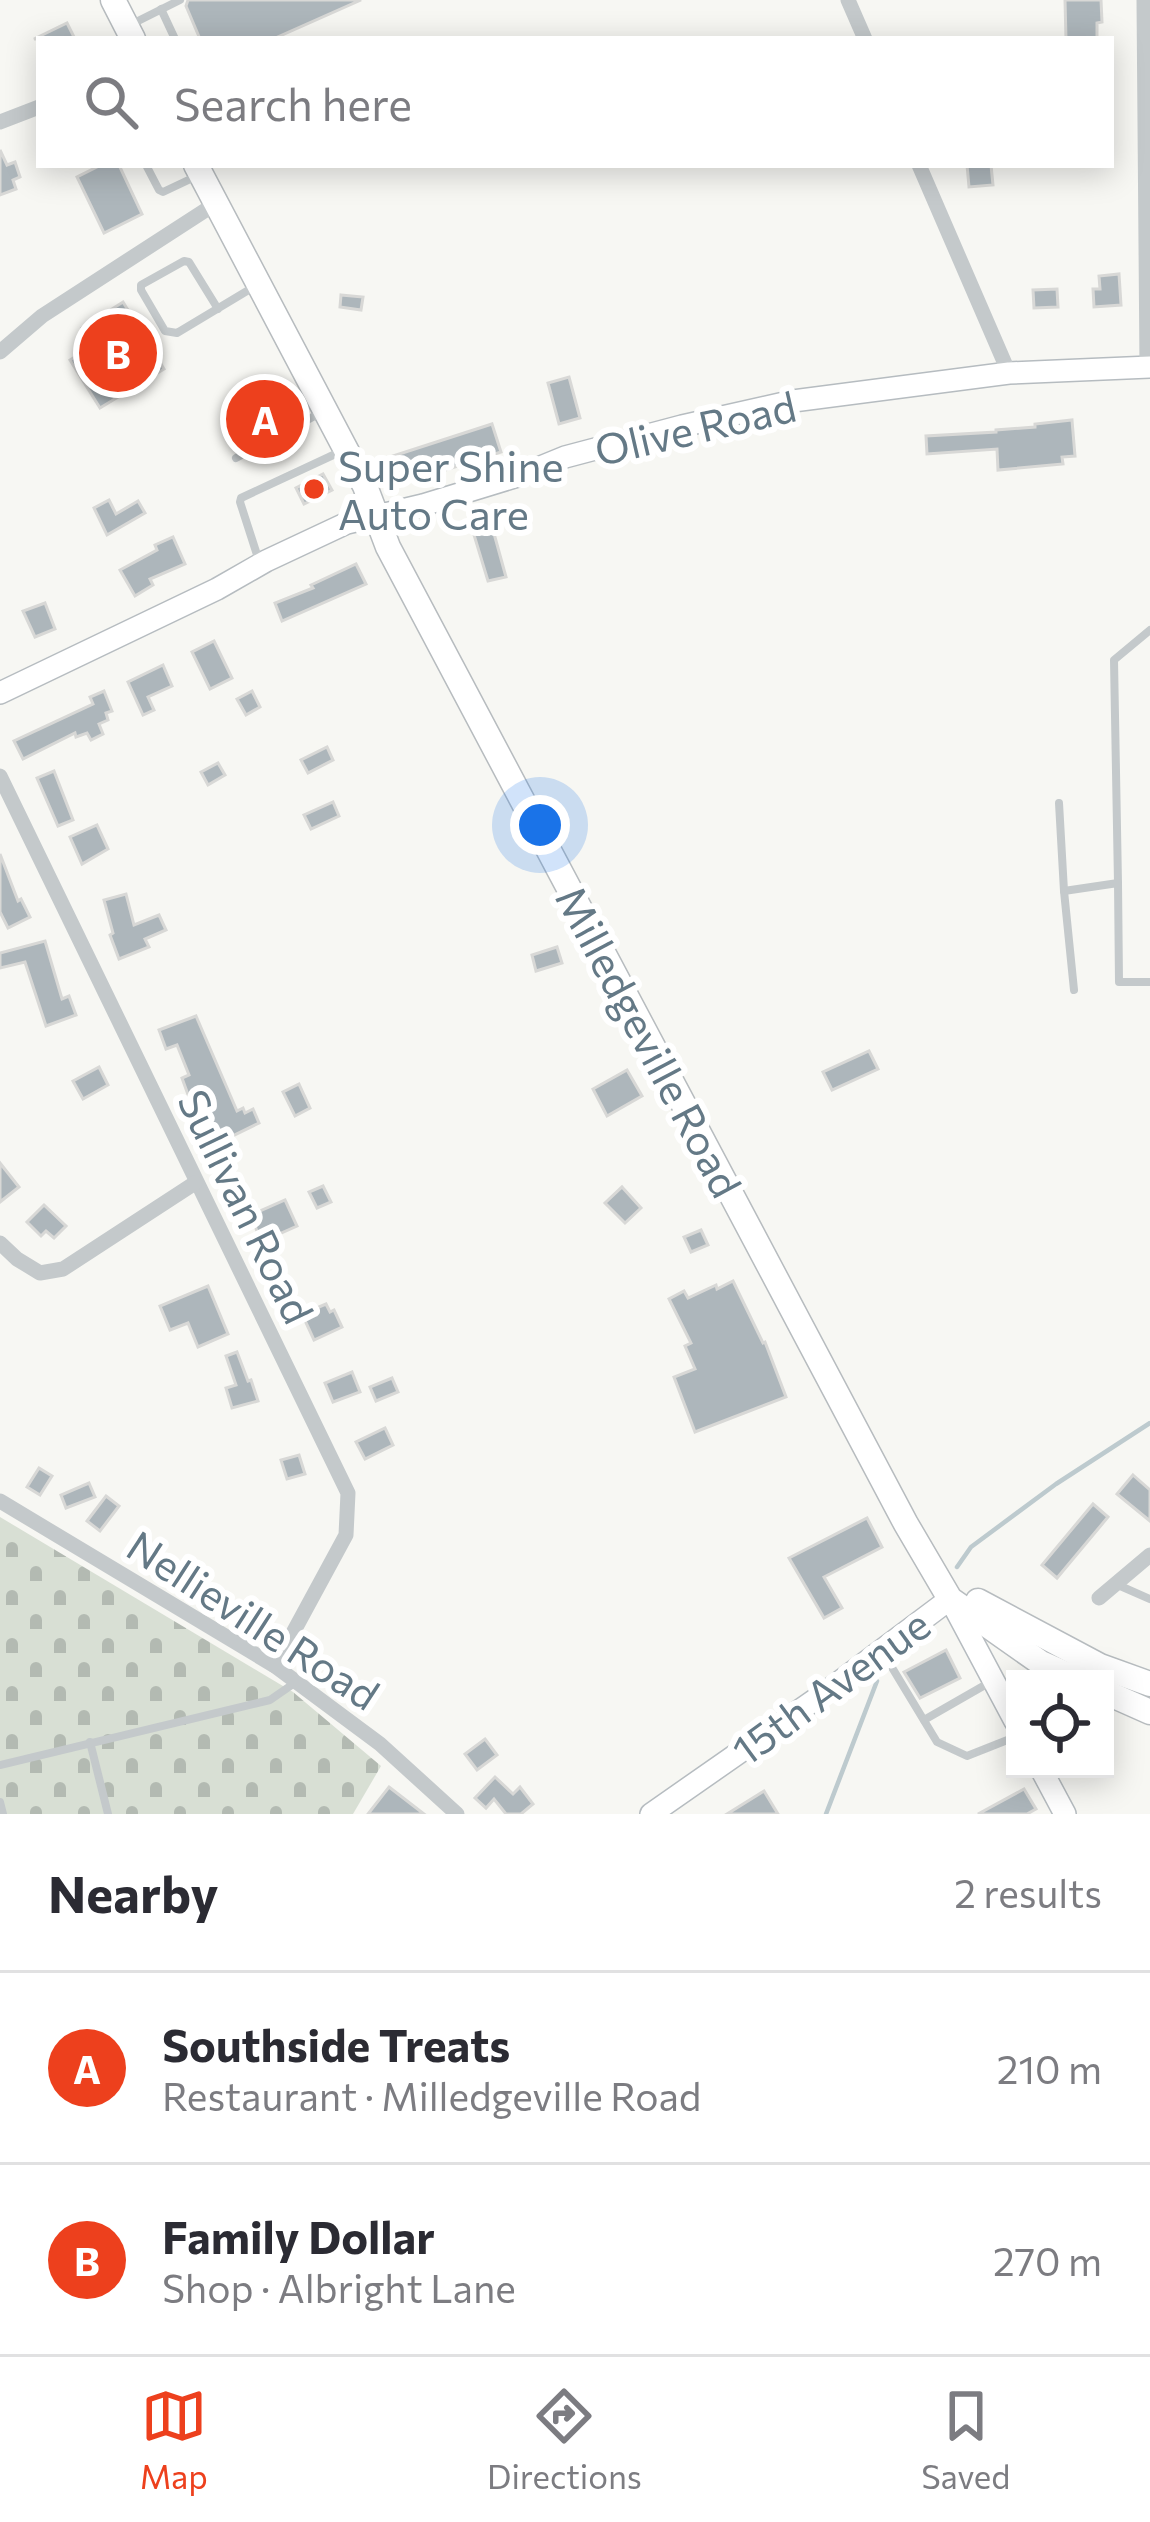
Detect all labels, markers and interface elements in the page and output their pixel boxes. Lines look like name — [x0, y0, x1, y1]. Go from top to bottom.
search box — [36, 36, 1114, 168]
icon: search — [78, 69, 144, 135]
text: Search here — [174, 75, 412, 130]
pin: B — [79, 308, 157, 398]
pin: A — [226, 374, 304, 464]
street label: Olive Road — [589, 379, 801, 475]
place label: Super Shine Auto Care — [338, 439, 564, 539]
marker: Super Shine Auto Care — [301, 476, 327, 502]
your location — [510, 795, 570, 855]
street label: Milledgeville Road — [546, 877, 754, 1205]
street label: Sullivan Road — [168, 1081, 326, 1331]
street label: Nellieville Road — [118, 1518, 390, 1720]
street label: 15th Avenue — [721, 1597, 939, 1775]
map controls — [1006, 1670, 1114, 1778]
button: locate — [1006, 1670, 1114, 1778]
text: Nearby — [48, 1861, 218, 1924]
text: 2 results — [954, 1868, 1102, 1916]
text: Southside Treats — [162, 2016, 510, 2071]
text: A — [73, 2044, 101, 2092]
text: 210 m — [997, 2044, 1102, 2092]
text: Restaurant · Milledgeville Road — [162, 2071, 701, 2119]
text: Family Dollar — [162, 2208, 435, 2263]
text: B — [74, 2236, 100, 2284]
text: 270 m — [993, 2236, 1102, 2284]
text: Shop · Albright Lane — [162, 2263, 516, 2311]
tab: Map — [140, 2383, 208, 2496]
tab: Directions — [487, 2383, 642, 2496]
tab: Saved — [921, 2383, 1010, 2496]

